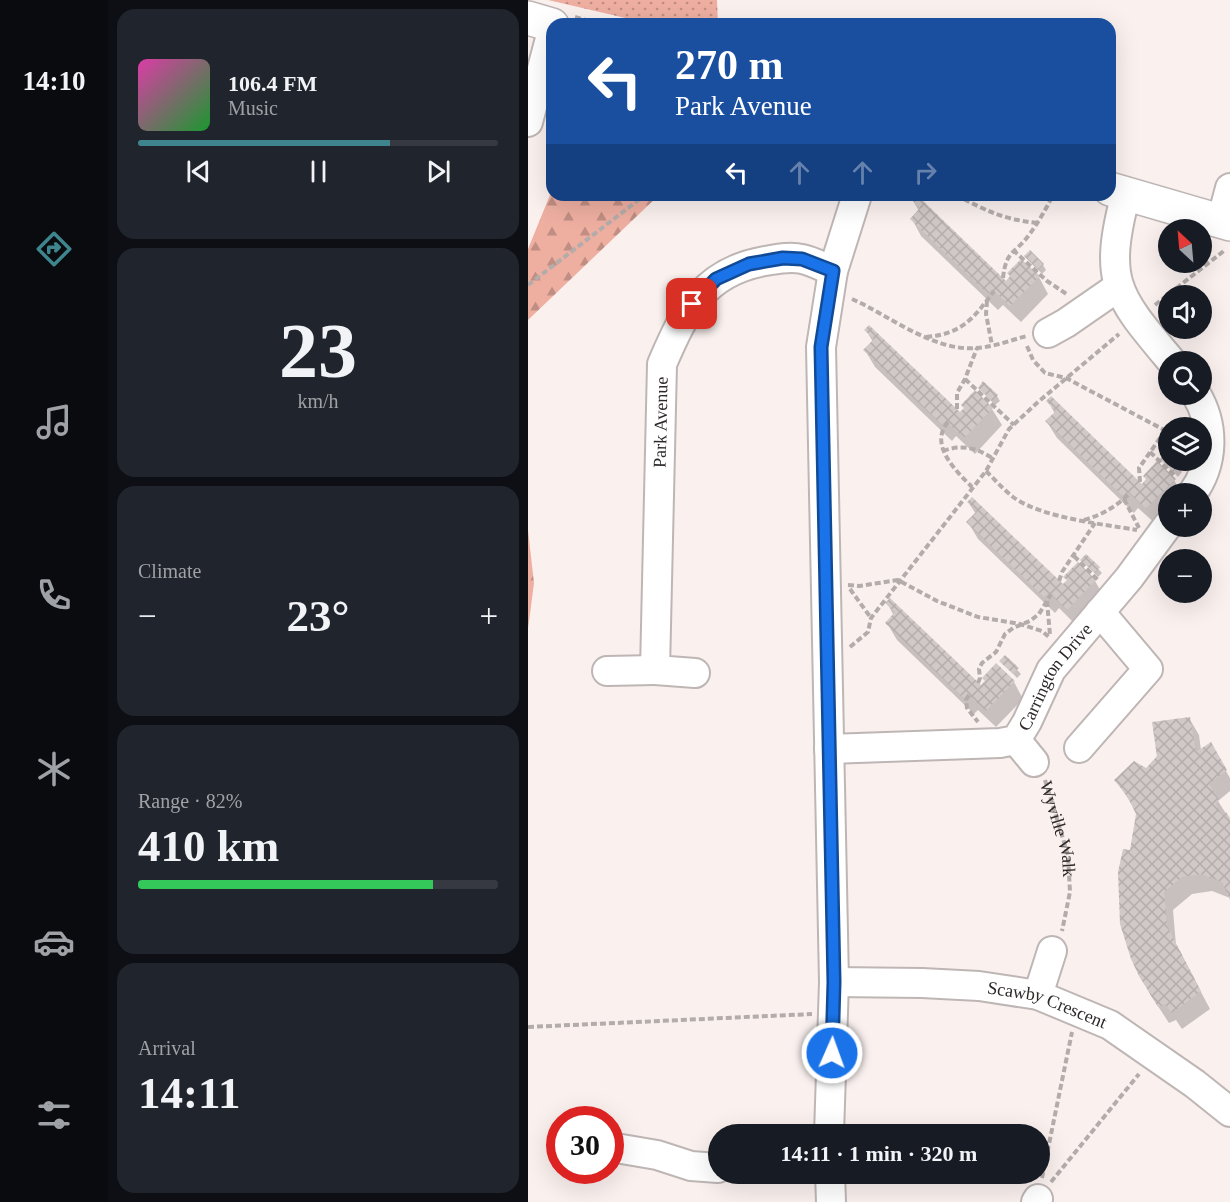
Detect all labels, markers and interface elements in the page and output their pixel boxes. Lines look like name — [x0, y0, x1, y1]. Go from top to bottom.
icon: left — [576, 42, 654, 120]
text: 270 m — [675, 42, 784, 88]
text: 14:10 — [23, 66, 86, 96]
text: 106.4 FM — [228, 71, 317, 96]
text: Park Avenue — [675, 91, 812, 121]
text: Music — [228, 97, 278, 119]
icon: previous — [182, 155, 215, 188]
icon: pause — [302, 155, 335, 188]
icon: next — [422, 155, 455, 188]
icon: left — [720, 156, 753, 189]
icon: ahead — [783, 156, 816, 189]
icon: ahead — [846, 156, 879, 189]
icon: right — [909, 156, 942, 189]
north arrow — [1158, 219, 1212, 273]
map controls — [1158, 219, 1212, 603]
icon: directions — [33, 228, 75, 270]
pin — [666, 278, 717, 329]
button: sound — [1158, 285, 1212, 339]
icon: arrive — [675, 287, 708, 320]
text: 23 — [279, 307, 357, 394]
button: search — [1158, 351, 1212, 405]
street label: Park Avenue — [650, 376, 672, 468]
text: km/h — [297, 390, 339, 412]
icon: music — [33, 401, 75, 443]
button: layers — [1158, 417, 1212, 471]
button: + — [1158, 483, 1212, 537]
button: − — [1158, 549, 1212, 603]
text: Climate — [138, 560, 201, 582]
icon: phone — [33, 574, 75, 616]
text: 23° — [287, 591, 350, 641]
text: − — [138, 598, 157, 634]
text: + — [479, 598, 498, 634]
street label: Carrington Drive — [1014, 619, 1096, 734]
icon: climate — [33, 748, 75, 790]
street label: Wyville Walk — [1036, 779, 1079, 877]
text: Range · 82% — [138, 790, 242, 812]
text: 410 km — [138, 821, 279, 871]
icon: car — [33, 921, 75, 963]
street label: Scawby Crescent — [986, 977, 1110, 1033]
position arrow — [800, 1021, 864, 1085]
text: Arrival — [138, 1037, 196, 1059]
text: 14:11 — [138, 1068, 241, 1118]
icon: filters — [33, 1094, 75, 1136]
speed limit sign: 30 — [546, 1106, 624, 1184]
text: 14:11 · 1 min · 320 m — [781, 1141, 977, 1166]

